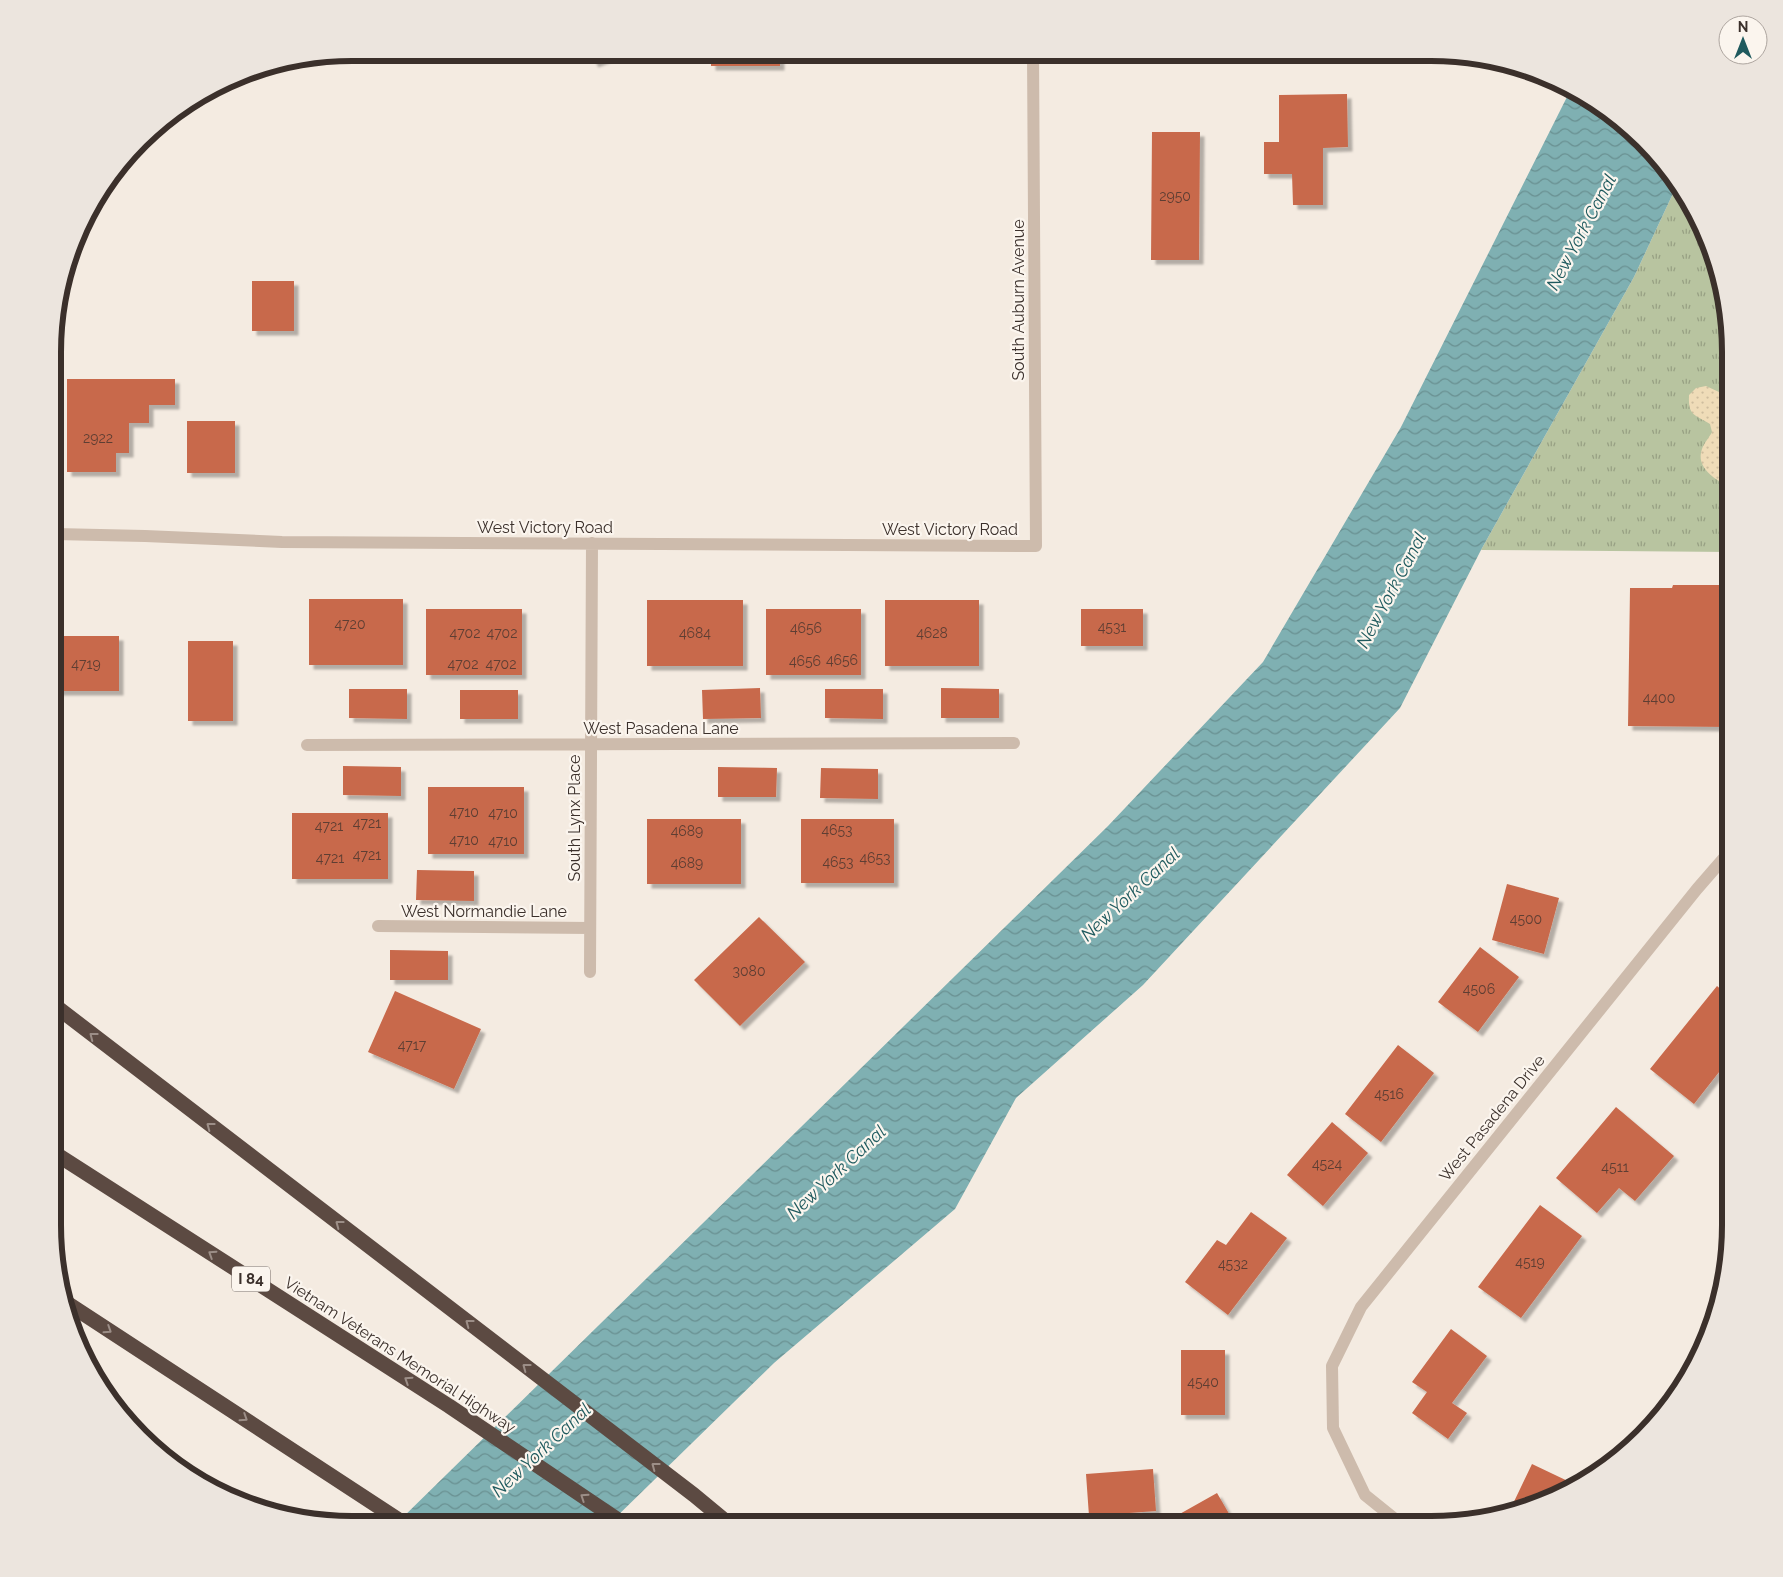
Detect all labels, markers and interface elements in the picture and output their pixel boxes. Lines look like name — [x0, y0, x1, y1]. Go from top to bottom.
north arrow — [1718, 15, 1768, 65]
text: N — [1738, 19, 1748, 35]
water label: New York Canal — [1542, 170, 1620, 293]
house number: 2950 — [1159, 188, 1191, 204]
street label: South Auburn Avenue — [1009, 219, 1028, 381]
house number: 2922 — [83, 430, 113, 446]
street label: West Victory Road — [477, 518, 613, 537]
street label: West Victory Road — [882, 520, 1018, 539]
water label: New York Canal — [1352, 528, 1430, 651]
house number: 4720 — [335, 616, 365, 632]
house number: 4531 — [1098, 619, 1126, 635]
house number: 4656 — [790, 620, 822, 636]
house number: 4702 — [450, 625, 480, 641]
house number: 4702 — [487, 625, 517, 641]
house number: 4684 — [679, 625, 711, 641]
house number: 4628 — [916, 625, 948, 641]
house number: 4656 — [826, 652, 858, 668]
house number: 4656 — [789, 653, 821, 669]
house number: 4719 — [71, 656, 101, 672]
house number: 4702 — [448, 656, 478, 672]
house number: 4702 — [486, 656, 516, 672]
house number: 4400 — [1643, 690, 1675, 706]
street label: West Pasadena Lane — [583, 719, 739, 738]
street label: South Lynx Place — [565, 755, 584, 881]
house number: 4710 — [449, 804, 479, 820]
house number: 4710 — [488, 805, 518, 821]
house number: 4721 — [353, 815, 381, 831]
house number: 4721 — [315, 818, 343, 834]
house number: 4653 — [821, 822, 853, 838]
house number: 4689 — [671, 823, 703, 839]
house number: 4710 — [449, 832, 479, 848]
house number: 4710 — [488, 833, 518, 849]
water label: New York Canal — [1076, 843, 1184, 945]
house number: 4721 — [353, 847, 381, 863]
house number: 4721 — [316, 850, 344, 866]
house number: 4653 — [859, 850, 891, 866]
house number: 4653 — [822, 854, 854, 870]
house number: 4689 — [671, 855, 703, 871]
street label: West Normandie Lane — [401, 902, 567, 921]
house number: 4500 — [1510, 911, 1542, 927]
house number: 3080 — [733, 963, 765, 979]
house number: 4506 — [1463, 981, 1495, 997]
one-way arrow — [90, 1033, 99, 1041]
house number: 4717 — [398, 1037, 427, 1053]
street label: West Pasadena Drive — [1435, 1051, 1549, 1185]
house number: 4516 — [1374, 1086, 1404, 1102]
water label: New York Canal — [782, 1121, 890, 1223]
one-way arrow — [207, 1123, 216, 1131]
house number: 4524 — [1312, 1156, 1342, 1172]
house number: 4511 — [1601, 1159, 1629, 1175]
one-way arrow — [336, 1221, 345, 1230]
one-way arrow — [209, 1251, 218, 1261]
house number: 4519 — [1515, 1254, 1545, 1270]
house number: 4532 — [1218, 1256, 1248, 1272]
road number: I 84 — [232, 1266, 270, 1292]
street label: Vietnam Veterans Memorial Highway — [281, 1273, 520, 1437]
one-way arrow — [465, 1320, 475, 1329]
one-way arrow — [102, 1323, 111, 1333]
one-way arrow — [522, 1364, 532, 1373]
house number: 4540 — [1187, 1374, 1219, 1390]
one-way arrow — [404, 1377, 413, 1386]
water label: New York Canal — [487, 1399, 595, 1501]
one-way arrow — [238, 1412, 248, 1421]
one-way arrow — [652, 1462, 661, 1471]
one-way arrow — [580, 1494, 590, 1503]

